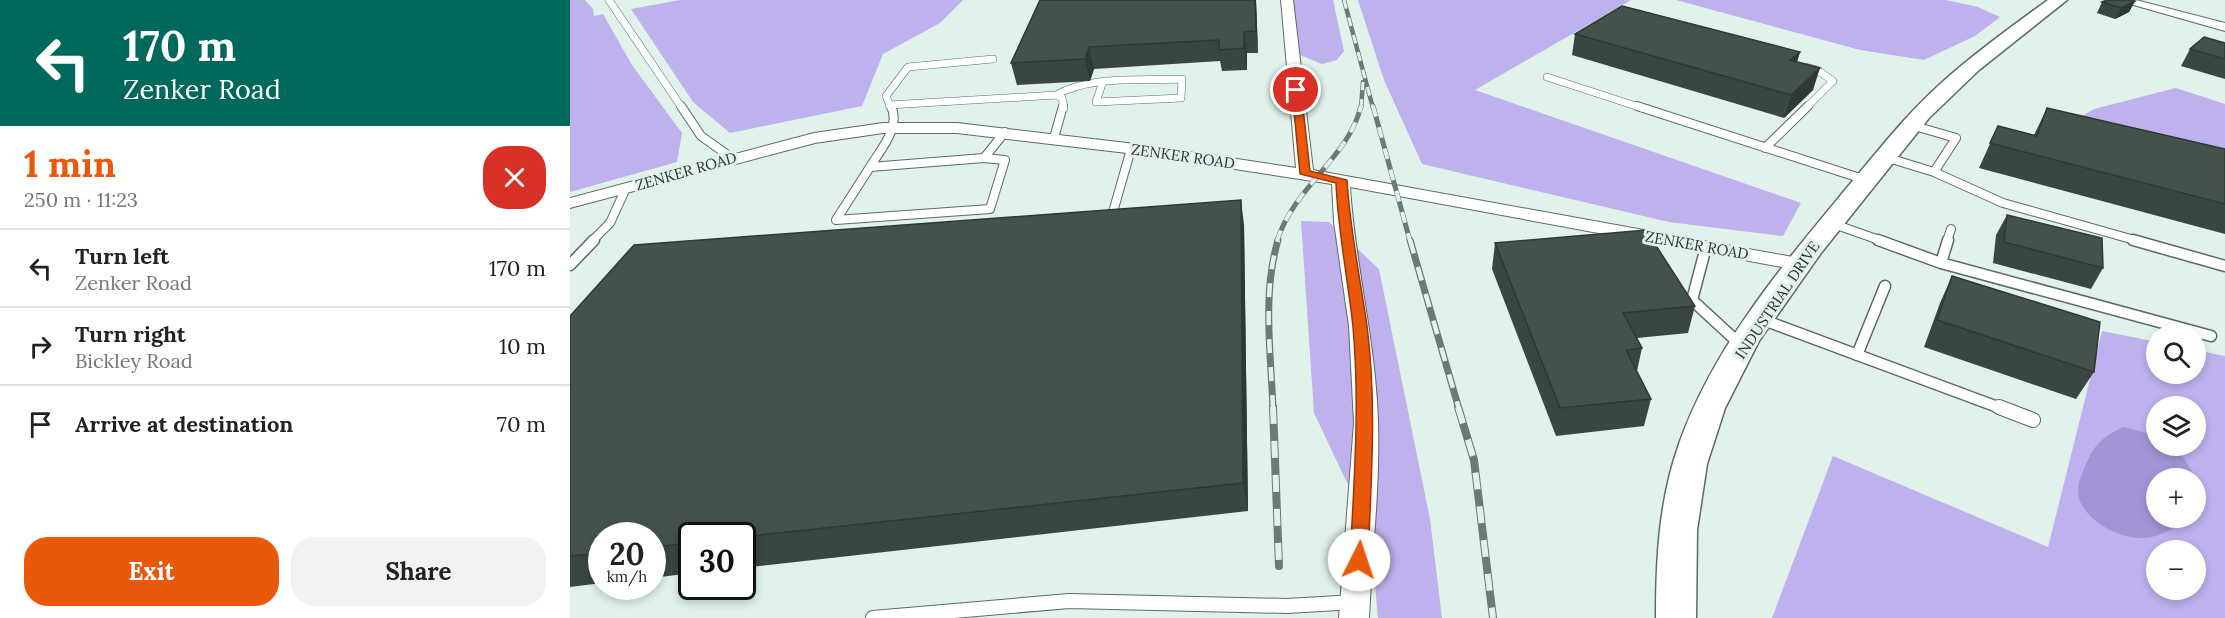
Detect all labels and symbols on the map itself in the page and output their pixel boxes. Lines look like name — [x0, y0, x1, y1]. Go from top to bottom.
pin — [1270, 64, 1321, 115]
street label: ZENKER ROAD — [1130, 139, 1236, 173]
street label: ZENKER ROAD — [633, 147, 739, 195]
street label: ZENKER ROAD — [1644, 227, 1750, 263]
street label: INDUSTRIAL DRIVE — [1731, 237, 1823, 363]
speed limit sign: 30 — [678, 522, 756, 600]
position arrow — [1327, 528, 1391, 592]

